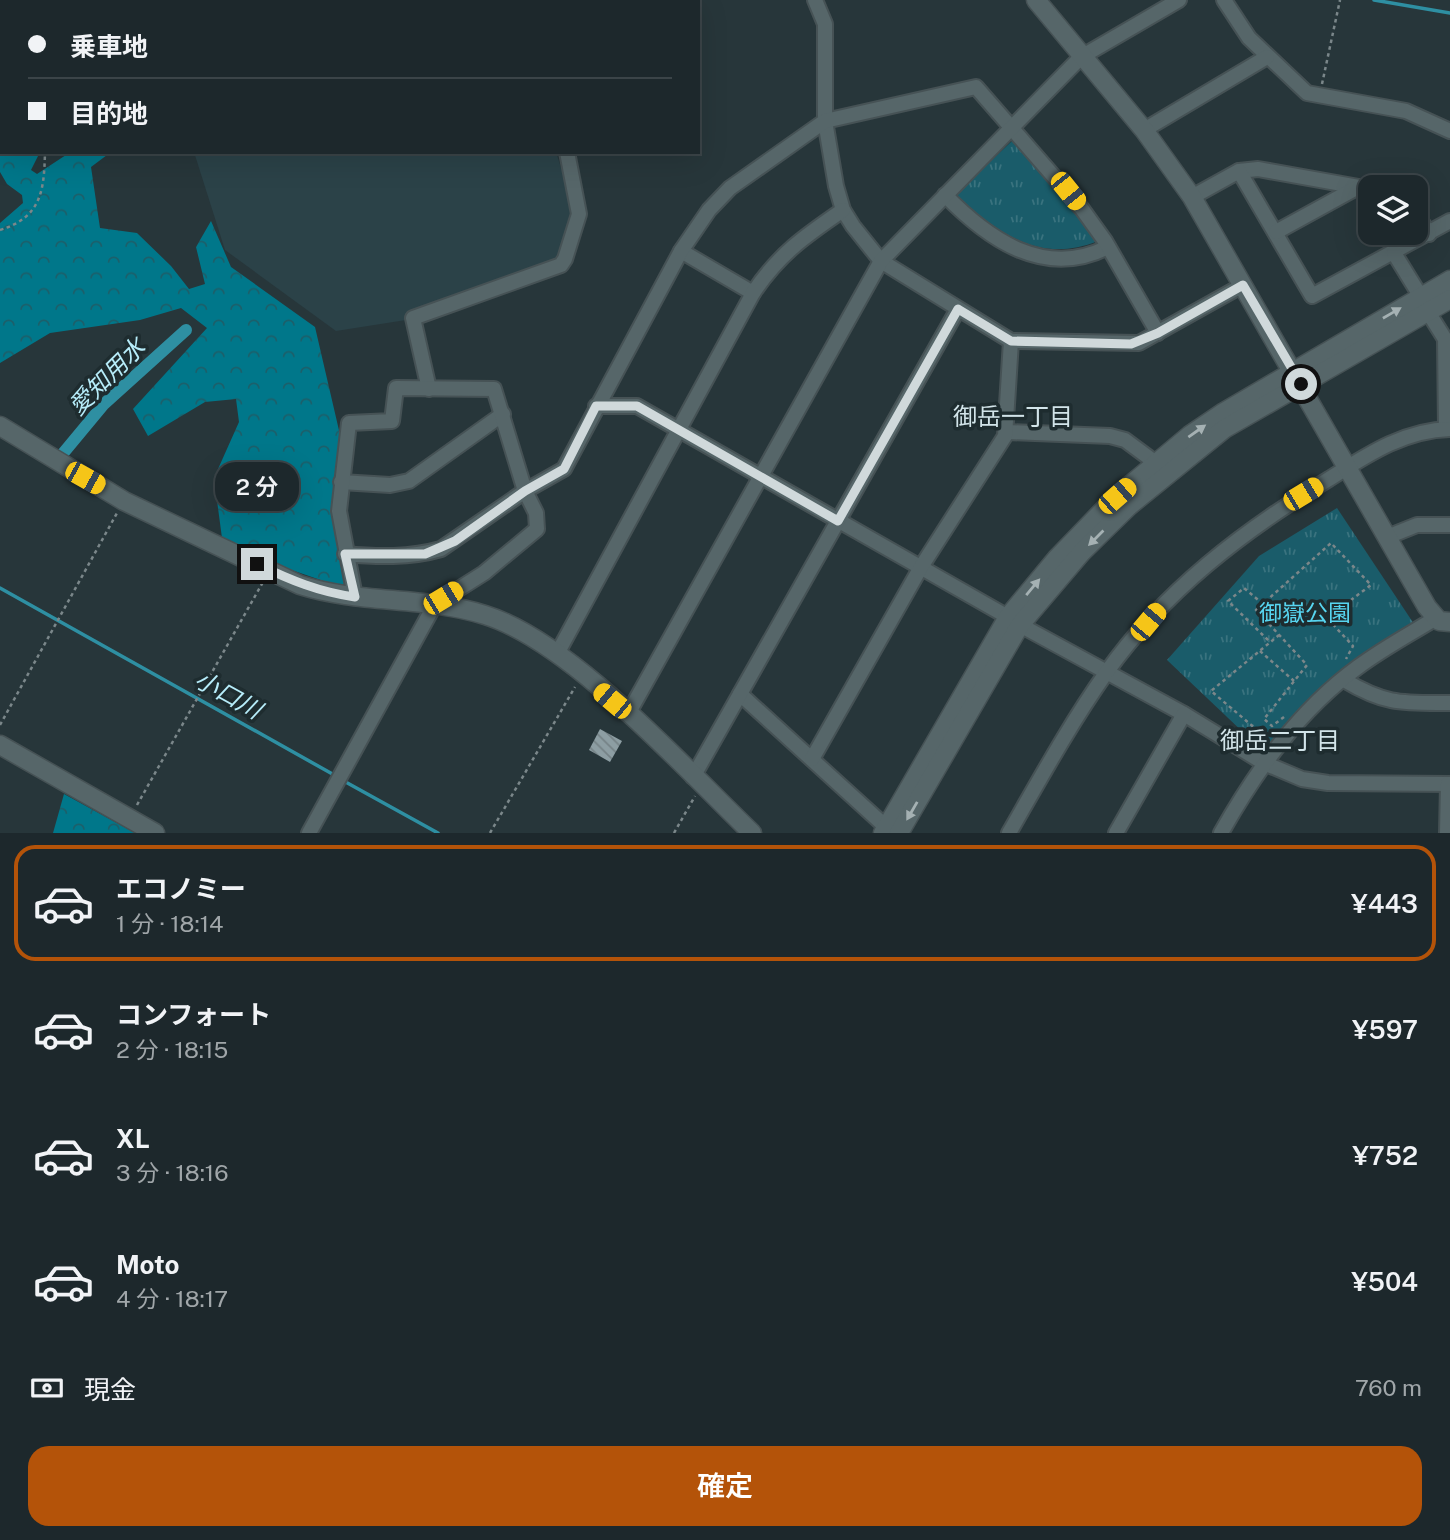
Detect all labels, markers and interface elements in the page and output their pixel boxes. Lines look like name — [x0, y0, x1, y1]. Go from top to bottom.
text: 乗車地 — [70, 31, 148, 62]
text: 目的地 — [70, 98, 148, 129]
car — [1047, 168, 1090, 214]
map controls — [1358, 175, 1428, 245]
button: layers — [1358, 175, 1428, 245]
one-way arrow — [1382, 307, 1402, 319]
water label: 愛知用水 — [62, 330, 152, 420]
route start — [1285, 368, 1317, 400]
district label: 御岳一丁目 — [953, 402, 1073, 430]
one-way arrow — [1188, 424, 1206, 438]
car — [62, 459, 109, 497]
callout: 2 分 — [215, 462, 299, 512]
text: 2 分 — [236, 473, 278, 500]
car — [1095, 474, 1140, 518]
car — [1280, 474, 1327, 514]
one-way arrow — [1088, 530, 1105, 547]
route end — [241, 548, 273, 580]
car — [420, 578, 467, 618]
one-way arrow — [1025, 578, 1041, 596]
car — [1127, 599, 1170, 645]
park label: 御嶽公園 — [1259, 599, 1351, 626]
water label: 小口川 — [190, 664, 269, 725]
car — [590, 679, 635, 723]
district label: 御岳二丁目 — [1220, 726, 1340, 754]
one-way arrow — [906, 802, 918, 821]
icon: car — [32, 872, 95, 935]
text: エコノミー — [116, 873, 246, 904]
text: ¥443 — [1351, 888, 1418, 919]
text: 1 分 · 18:14 — [116, 910, 224, 937]
icon: car — [32, 998, 95, 1061]
text: コンフォート — [116, 999, 271, 1030]
text: ¥597 — [1352, 1014, 1418, 1045]
text: 2 分 · 18:15 — [116, 1036, 228, 1063]
text: XL — [116, 1123, 150, 1154]
icon: car — [32, 1124, 95, 1187]
text: ¥752 — [1352, 1140, 1418, 1171]
text: 3 分 · 18:16 — [116, 1159, 229, 1186]
text: Moto — [116, 1249, 179, 1280]
icon: car — [32, 1250, 95, 1313]
text: ¥504 — [1351, 1266, 1418, 1297]
text: 4 分 · 18:17 — [116, 1285, 228, 1312]
icon: cash — [28, 1369, 66, 1407]
text: 現金 — [84, 1374, 136, 1405]
text: 760 m — [1355, 1374, 1422, 1401]
button: 確定 — [28, 1446, 1422, 1526]

